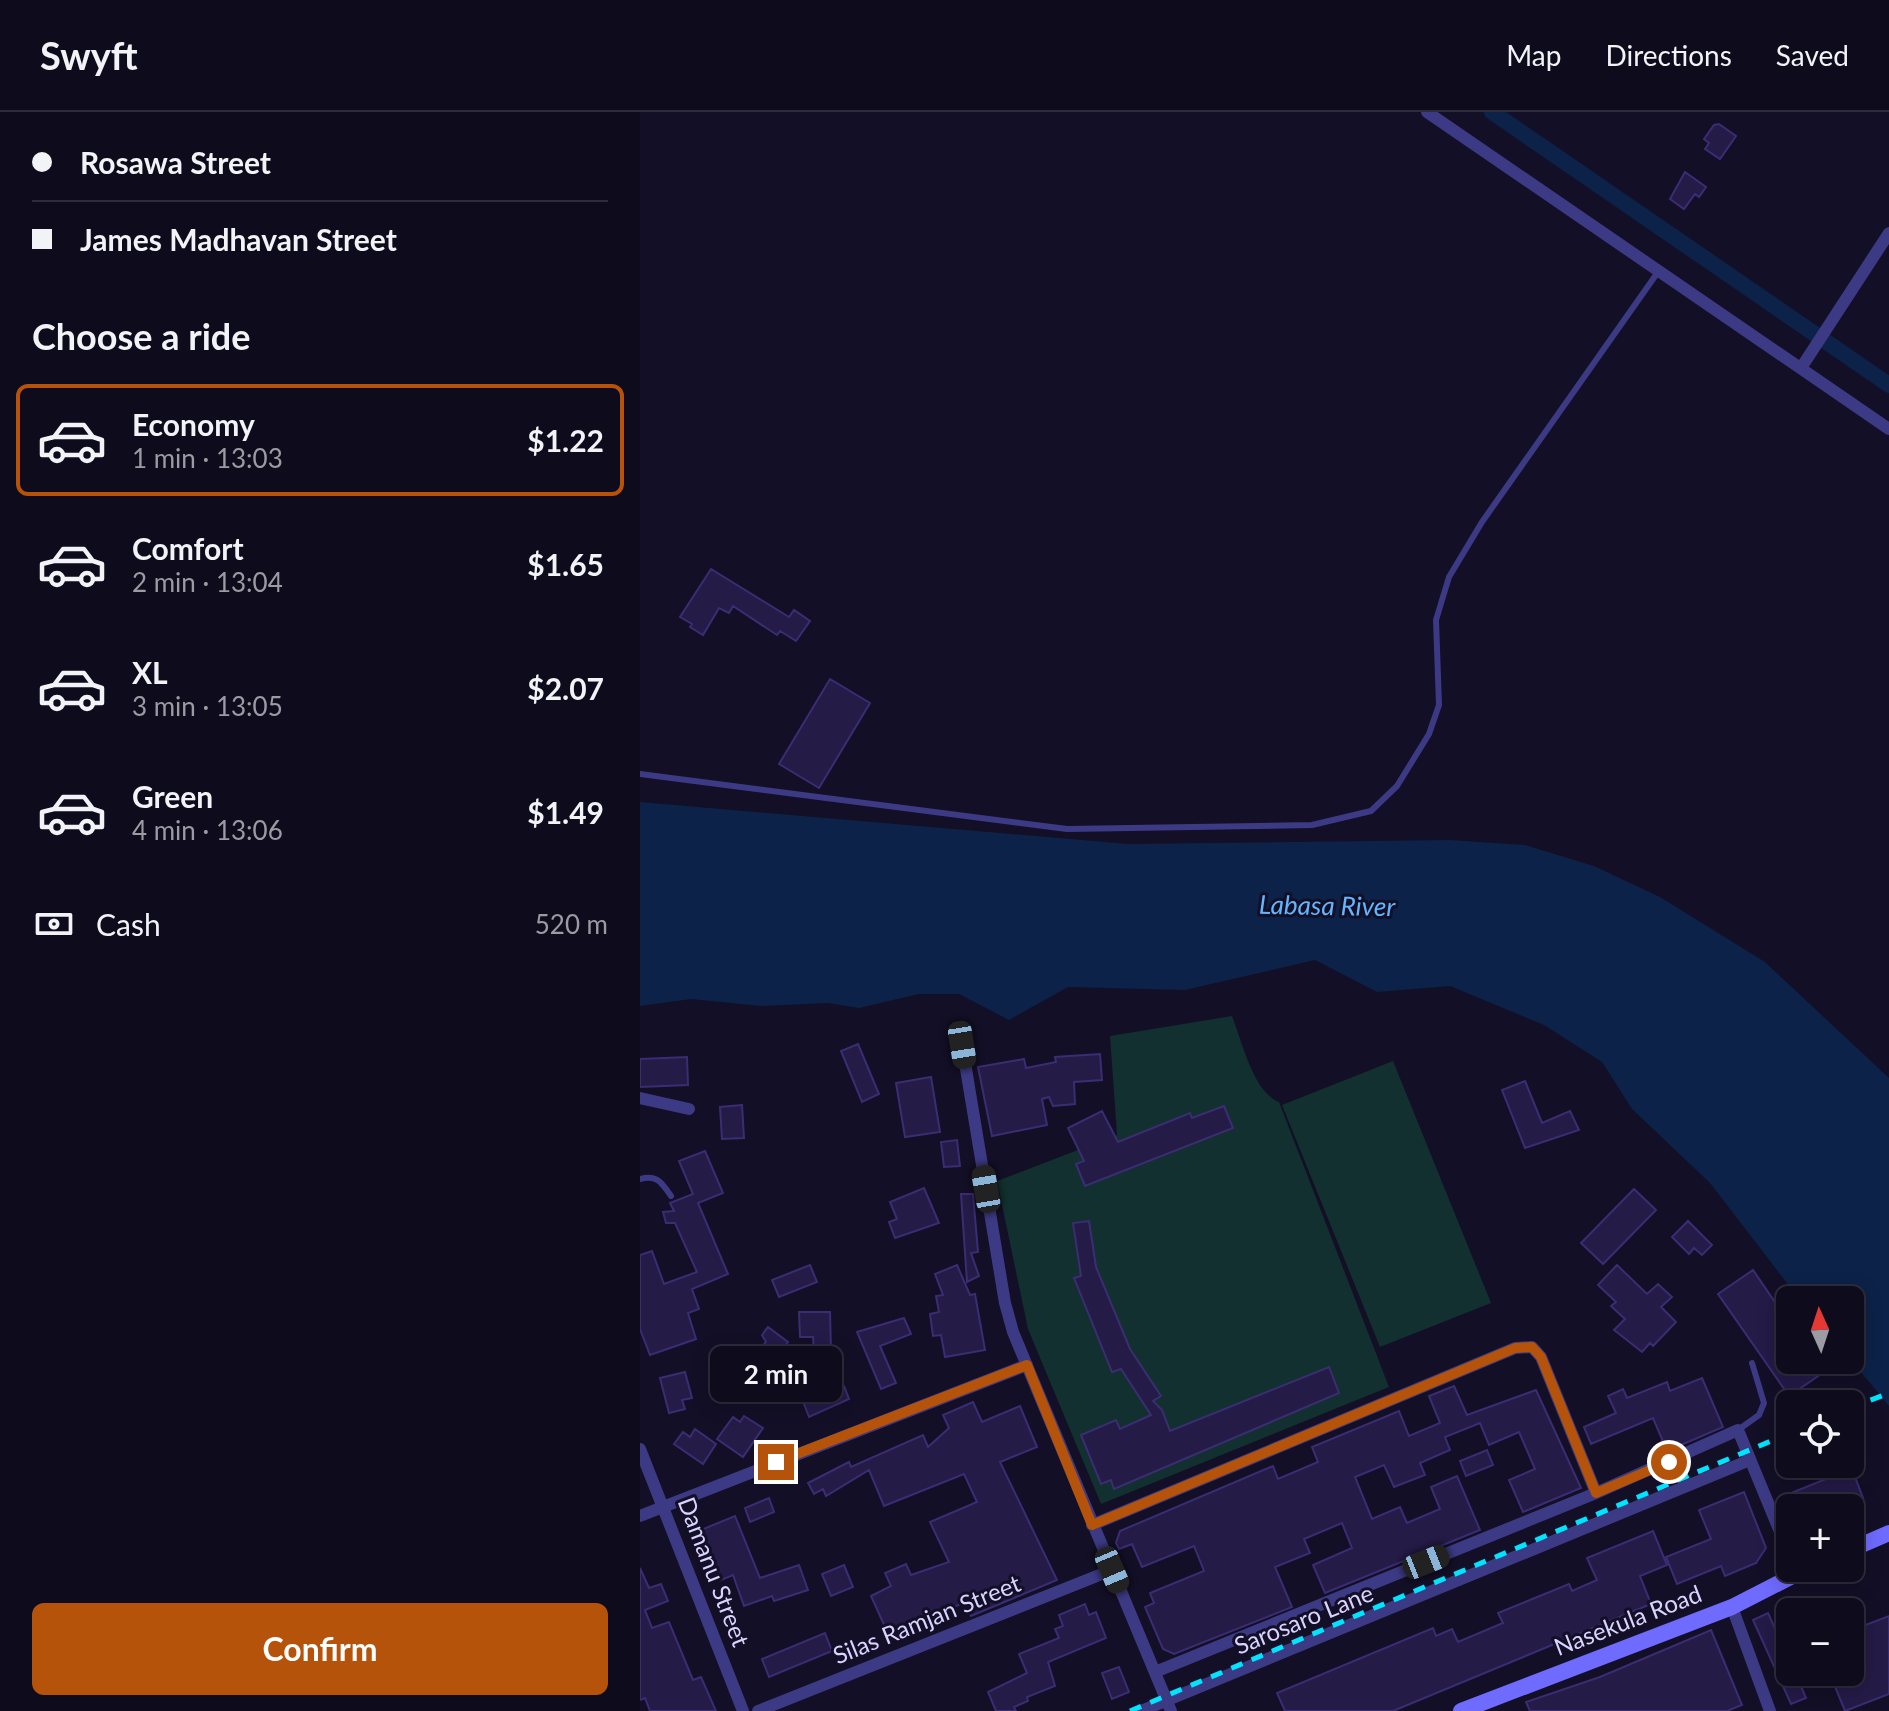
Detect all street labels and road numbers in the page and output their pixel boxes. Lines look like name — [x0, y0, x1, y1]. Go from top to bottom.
street label: Damanu Street — [673, 1493, 756, 1651]
street label: Silas Ramjan Street — [828, 1568, 1025, 1669]
street label: Sarosaro Lane — [1230, 1578, 1377, 1660]
street label: Nasekula Road — [1550, 1578, 1705, 1661]

